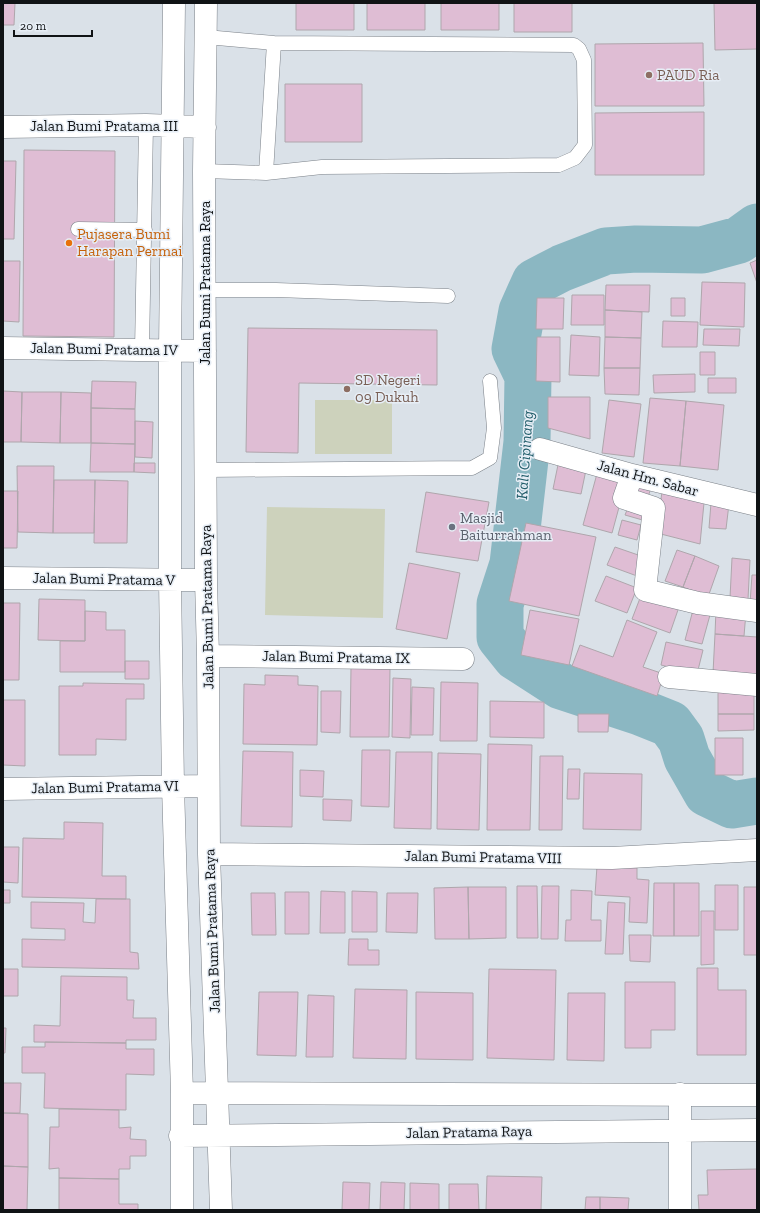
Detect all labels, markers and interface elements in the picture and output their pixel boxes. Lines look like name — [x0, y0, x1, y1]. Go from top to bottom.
scale bar — [14, 12, 92, 38]
text: 20 m — [20, 19, 47, 33]
place label: PAUD Ria — [657, 66, 719, 84]
marker: PAUD Ria — [644, 70, 654, 80]
street label: Jalan Bumi Pratama III — [30, 117, 178, 135]
street label: Jalan Bumi Pratama Raya — [196, 201, 214, 365]
place label: Pujasera Bumi Harapan Permai — [77, 225, 182, 260]
marker: Pujasera Bumi Harapan Permai — [64, 238, 74, 248]
street label: Jalan Bumi Pratama IV — [30, 339, 178, 359]
place label: SD Negeri 09 Dukuh — [355, 371, 421, 406]
marker: SD Negeri 09 Dukuh — [342, 384, 352, 394]
water label: Kali Cipinang — [512, 409, 537, 500]
street label: Jalan Hm. Sabar — [595, 456, 701, 500]
place label: Masjid Baiturrahman — [460, 509, 552, 544]
marker: Masjid Baiturrahman — [447, 522, 457, 532]
street label: Jalan Bumi Pratama Raya — [197, 525, 217, 689]
street label: Jalan Bumi Pratama V — [32, 569, 176, 589]
street label: Jalan Bumi Pratama IX — [262, 647, 411, 667]
street label: Jalan Bumi Pratama VI — [31, 777, 179, 797]
street label: Jalan Bumi Pratama VIII — [404, 847, 562, 867]
street label: Jalan Bumi Pratama Raya — [200, 848, 224, 1014]
street label: Jalan Pratama Raya — [406, 1122, 532, 1142]

